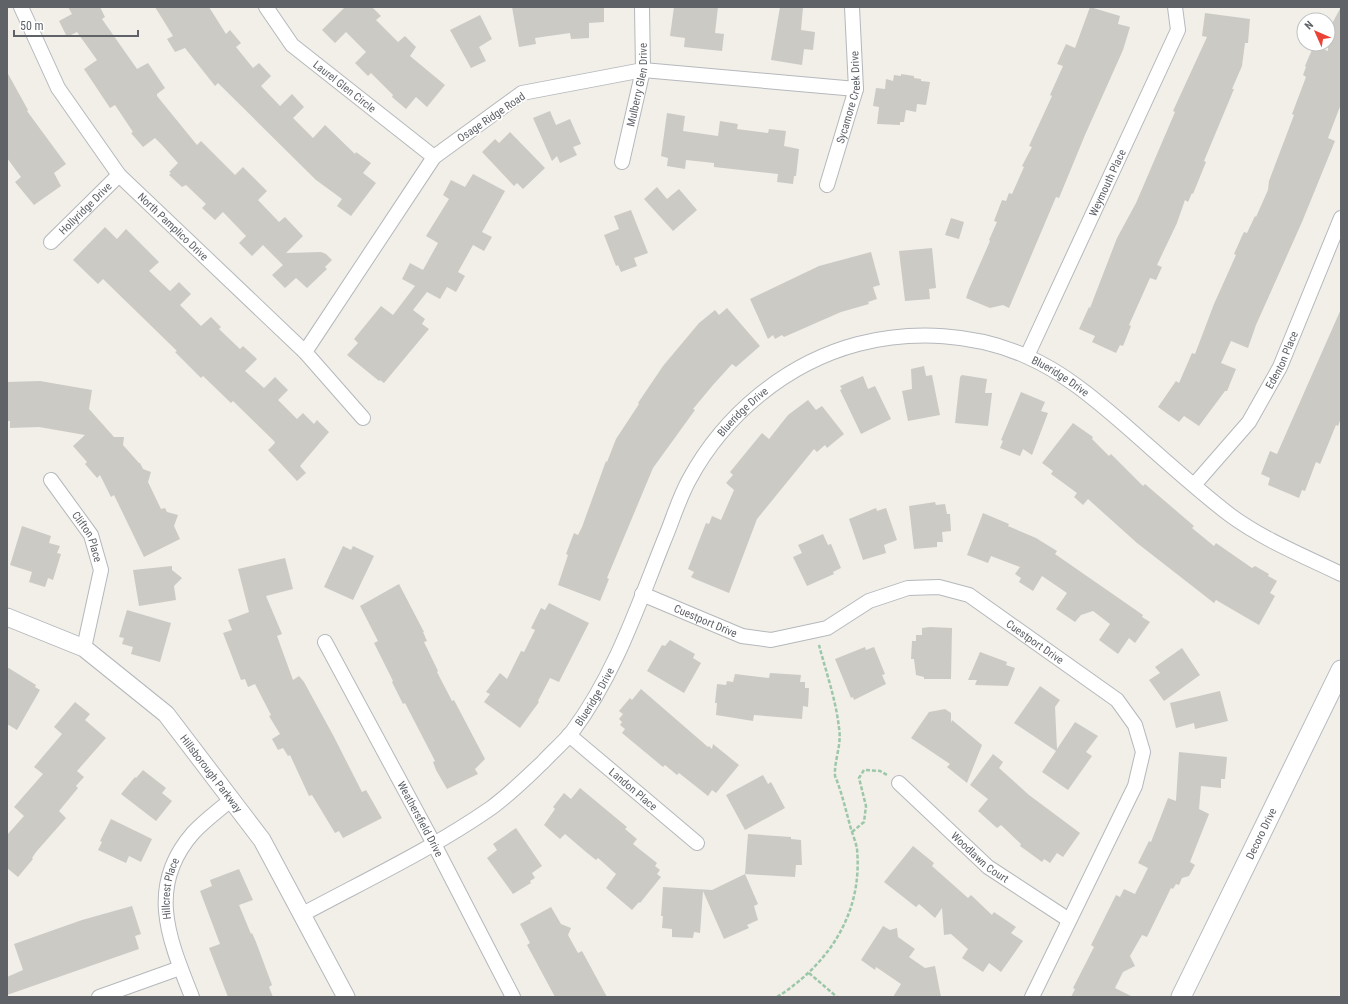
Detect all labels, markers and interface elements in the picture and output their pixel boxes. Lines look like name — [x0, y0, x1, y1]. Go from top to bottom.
scale bar — [14, 12, 138, 38]
north arrow — [1296, 12, 1336, 52]
text: N — [1302, 18, 1316, 32]
text: 50 m — [20, 19, 44, 33]
street label: Mulberry Glen Drive — [624, 43, 650, 128]
street label: Sycamore Creek Drive — [834, 51, 863, 145]
street label: Laurel Glen Circle — [310, 58, 378, 116]
street label: Osage Ridge Road — [455, 90, 528, 145]
street label: Weymouth Place — [1087, 147, 1129, 218]
street label: Hollyridge Drive — [57, 180, 114, 237]
street label: North Pamplico Drive — [135, 190, 211, 263]
street label: Edenton Place — [1263, 329, 1301, 391]
street label: Blueridge Drive — [1029, 354, 1091, 400]
street label: Blueridge Drive — [715, 385, 771, 439]
street label: Clifton Place — [69, 509, 104, 564]
street label: Cuestport Drive — [672, 602, 739, 640]
street label: Cuestport Drive — [1003, 617, 1066, 667]
street label: Blueridge Drive — [572, 666, 617, 729]
street label: Hillsborough Parkway — [177, 732, 245, 816]
street label: Landon Place — [606, 766, 660, 814]
street label: Weathersfield Drive — [394, 779, 445, 859]
street label: Decoro Drive — [1243, 806, 1279, 861]
street label: Woodlawn Court — [948, 830, 1011, 886]
street label: Hillcrest Place — [160, 856, 182, 920]

